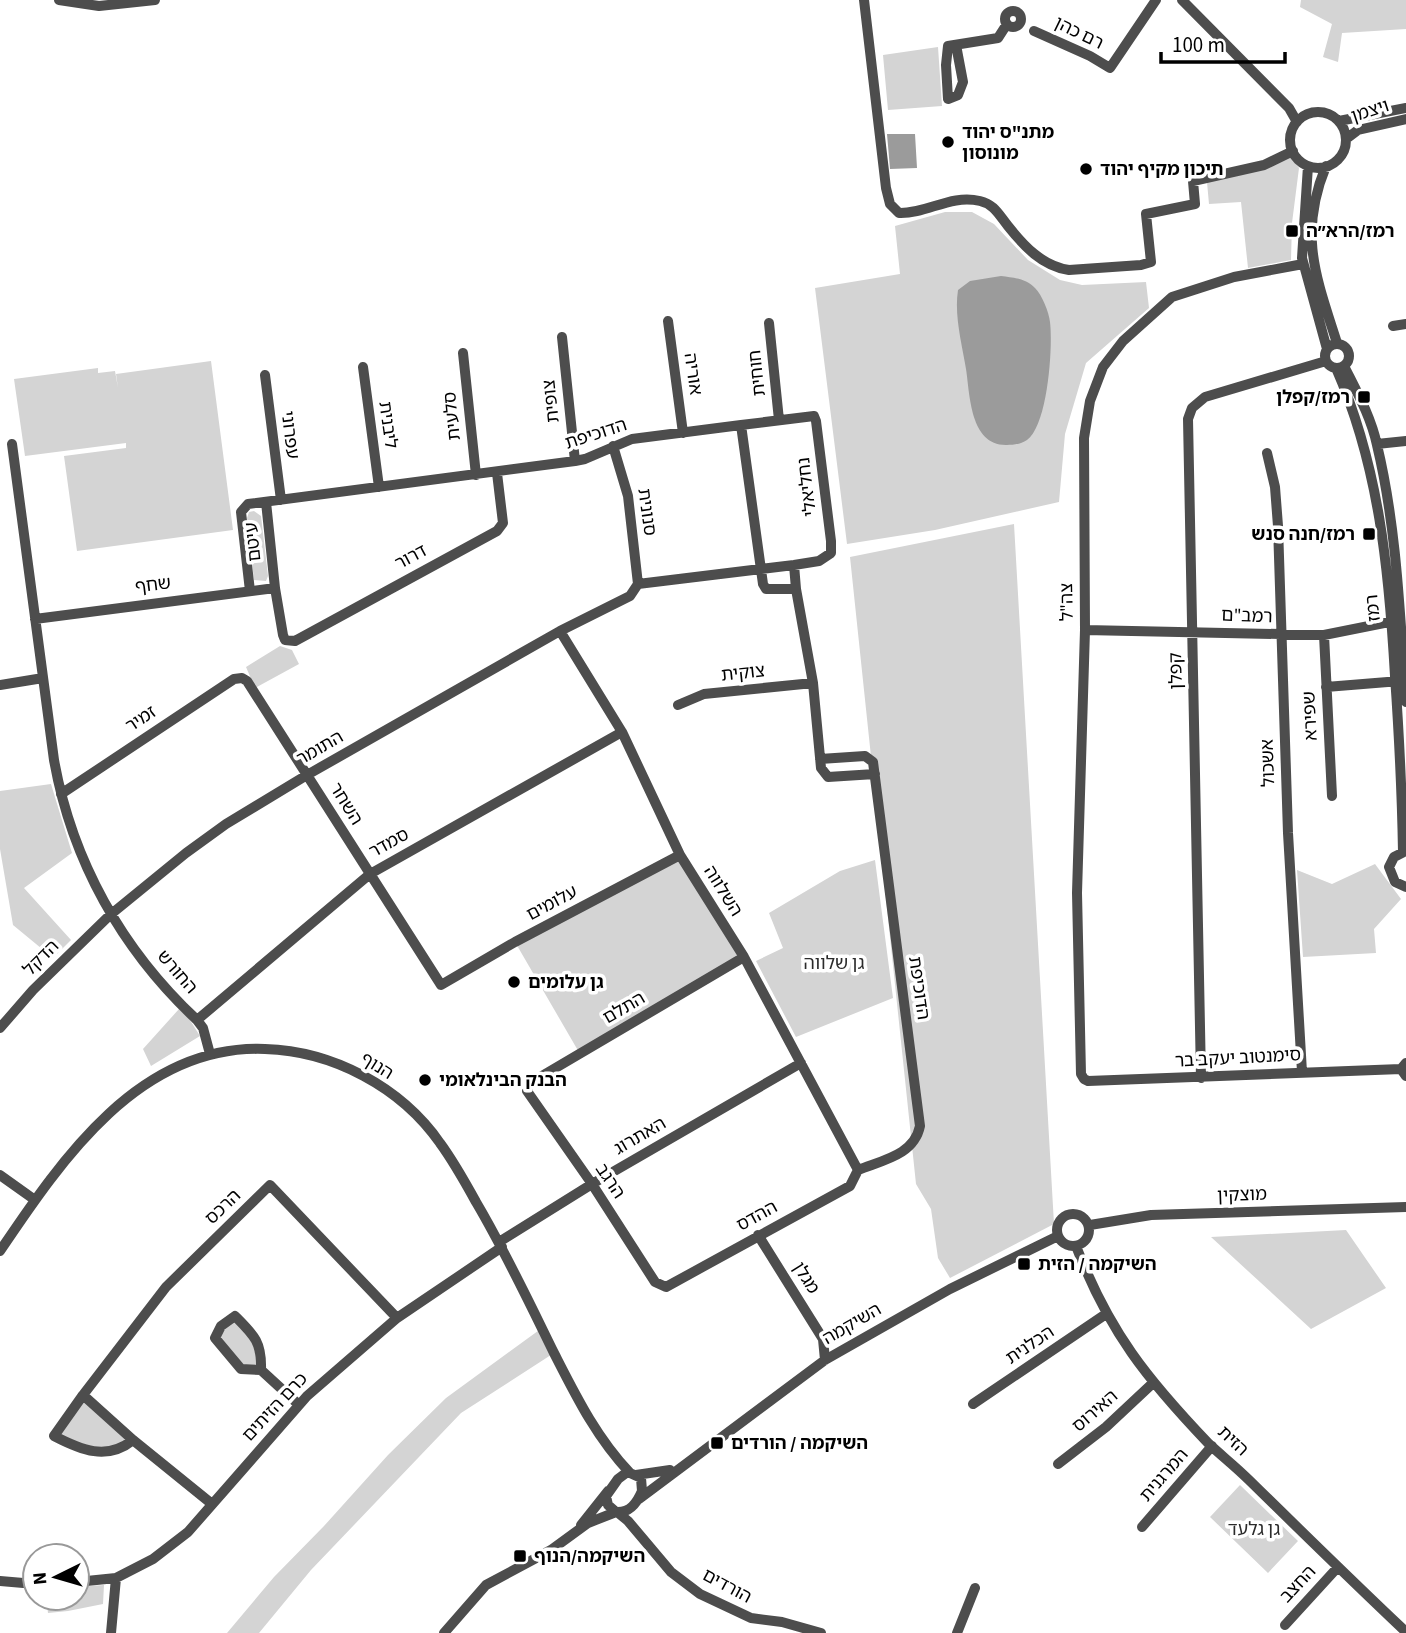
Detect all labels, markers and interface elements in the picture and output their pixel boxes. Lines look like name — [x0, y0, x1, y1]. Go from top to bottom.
street label: רם כהן — [1050, 10, 1108, 56]
scale bar — [1161, 21, 1285, 65]
text: 100 m — [1172, 30, 1225, 60]
street label: ויצמן — [1348, 93, 1392, 129]
place label: מתנ"ס יהוד מונוסון — [962, 120, 1055, 166]
marker: מתנ"ס יהוד מונוסון — [940, 134, 956, 150]
place label: תיכון מקיף יהוד — [1100, 157, 1224, 182]
marker: תיכון מקיף יהוד — [1078, 161, 1094, 177]
place label: רמז/הרא״ה — [1306, 219, 1395, 244]
marker: רמז/הרא״ה — [1284, 223, 1300, 239]
street label: חוחית — [742, 349, 772, 397]
street label: אוריה — [678, 351, 708, 397]
street label: צופית — [536, 378, 566, 424]
place label: רמז/קפלן — [1276, 385, 1350, 410]
marker: רמז/קפלן — [1356, 389, 1372, 405]
street label: סלעית — [437, 390, 467, 442]
street label: ליבנית — [372, 400, 404, 450]
street label: עפרוני — [275, 410, 305, 460]
street label: הדוכיפת — [562, 412, 630, 456]
street label: נחליאלי — [791, 456, 823, 518]
street label: סנונית — [631, 487, 663, 537]
street label: עיטם — [238, 521, 268, 563]
place label: רמז/חנה סנש — [1251, 522, 1355, 547]
marker: רמז/חנה סנש — [1361, 526, 1377, 542]
street label: דרור — [390, 538, 432, 576]
street label: שחף — [134, 570, 172, 600]
street label: צה"ל — [1054, 583, 1080, 621]
street label: רמז — [1359, 593, 1387, 623]
street label: רמב"ם — [1221, 603, 1273, 629]
street label: קפלן — [1163, 652, 1189, 690]
street label: צוקית — [720, 658, 766, 688]
street label: שפירא — [1296, 691, 1324, 741]
street label: זמיר — [121, 700, 161, 738]
street label: התומר — [292, 725, 348, 771]
street label: אשכול — [1255, 739, 1281, 787]
street label: השחר — [323, 778, 369, 830]
street label: סמדר — [365, 822, 413, 864]
street label: השלווה — [698, 861, 748, 921]
street label: עלומים — [522, 879, 582, 927]
street label: הדקל — [17, 934, 65, 982]
street label: החורש — [151, 945, 203, 999]
park label: גן שלווה — [804, 951, 865, 976]
street label: הדוכיפת — [902, 955, 936, 1021]
place label: גן עלומים — [528, 970, 604, 995]
marker: גן עלומים — [506, 974, 522, 990]
street label: התלם — [598, 986, 650, 1030]
street label: סימנטוב יעקב בר — [1174, 1042, 1302, 1074]
street label: הנוף — [356, 1046, 398, 1086]
place label: הבנק הבינלאומי — [439, 1068, 567, 1093]
marker: הבנק הבינלאומי — [417, 1072, 433, 1088]
street label: האתרוג — [609, 1111, 671, 1161]
street label: הרגב — [589, 1158, 631, 1204]
street label: מוצקין — [1217, 1182, 1267, 1208]
street label: הרכס — [200, 1184, 246, 1230]
street label: ההדס — [732, 1195, 782, 1237]
place label: השיקמה / הזית — [1038, 1252, 1157, 1277]
marker: השיקמה / הזית — [1016, 1256, 1032, 1272]
street label: מגלן — [786, 1257, 826, 1299]
street label: השיקמה — [818, 1297, 886, 1351]
street label: הכלנית — [1001, 1320, 1059, 1370]
street label: כרם הזיתים — [237, 1367, 313, 1447]
street label: האירוס — [1067, 1384, 1123, 1438]
street label: הזית — [1212, 1420, 1254, 1462]
place label: השיקמה / הורדים — [731, 1431, 868, 1456]
marker: השיקמה / הורדים — [709, 1435, 725, 1451]
street label: המרגנית — [1134, 1443, 1194, 1507]
park label: גן גלעד — [1228, 1517, 1281, 1542]
north arrow — [21, 1542, 91, 1612]
place label: השיקמה/הנוף — [534, 1544, 645, 1569]
marker: השיקמה/הנוף — [512, 1548, 528, 1564]
street label: החצב — [1274, 1560, 1322, 1608]
street label: הורדים — [698, 1563, 756, 1609]
text: N — [27, 1571, 55, 1586]

